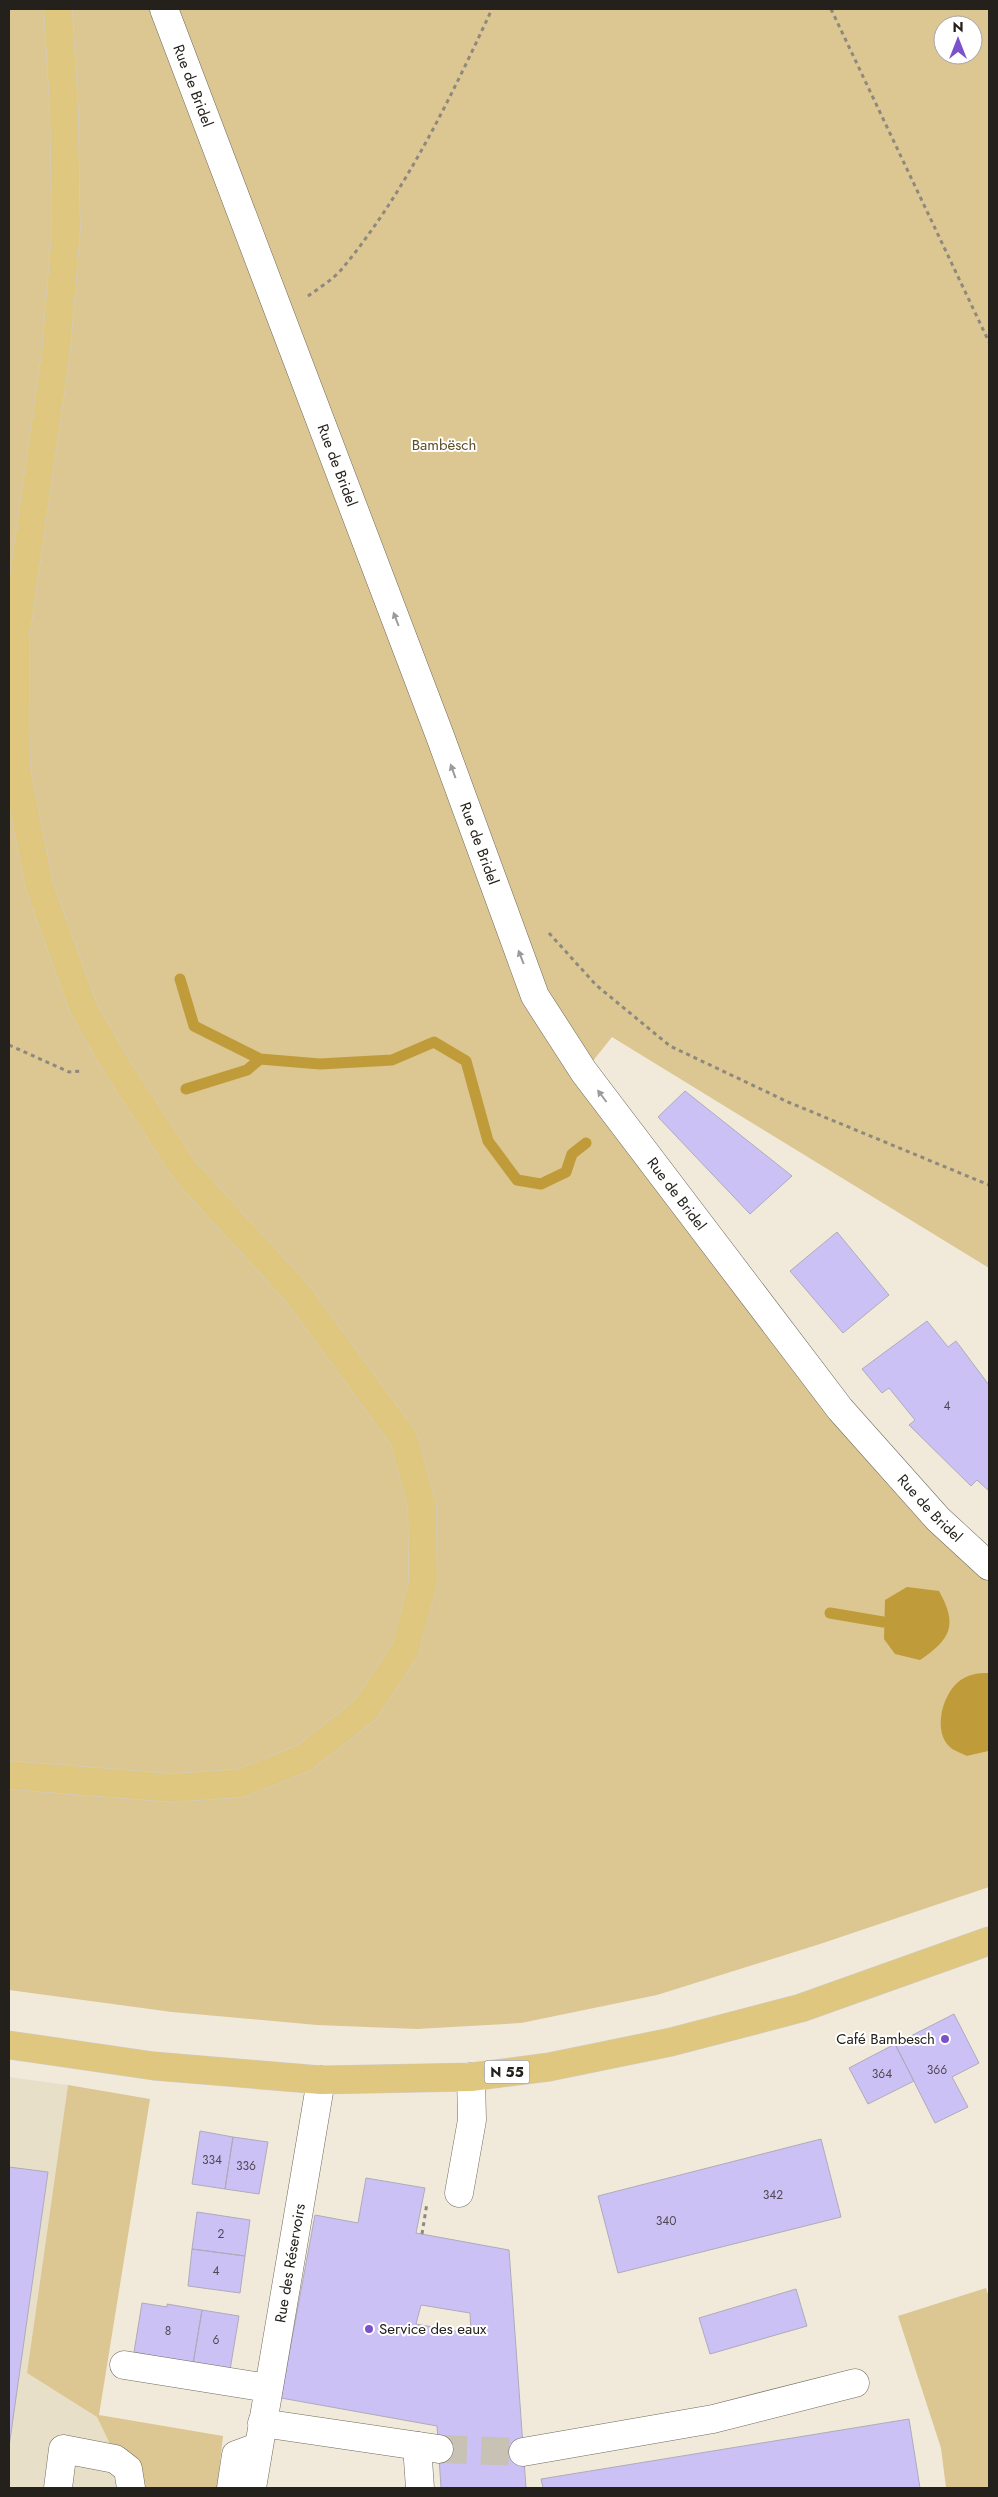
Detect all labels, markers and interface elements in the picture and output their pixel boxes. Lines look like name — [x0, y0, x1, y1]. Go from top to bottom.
north arrow — [933, 15, 983, 65]
text: N — [952, 17, 964, 37]
street label: Rue de Bridel — [167, 41, 219, 130]
street label: Rue de Bridel — [312, 421, 363, 510]
park label: Bambësch — [412, 434, 476, 456]
one-way arrow — [392, 611, 400, 626]
one-way arrow — [449, 764, 456, 779]
street label: Rue de Bridel — [454, 799, 504, 888]
one-way arrow — [517, 949, 525, 964]
one-way arrow — [597, 1090, 608, 1103]
street label: Rue de Bridel — [642, 1153, 712, 1235]
house number: 4 — [944, 1397, 951, 1415]
street label: Rue de Bridel — [892, 1469, 967, 1547]
place label: Café Bambesch — [836, 2028, 935, 2050]
marker: Café Bambesch — [939, 2033, 951, 2045]
road number: N 55 — [484, 2060, 530, 2084]
house number: 366 — [927, 2061, 947, 2079]
house number: 364 — [872, 2065, 892, 2083]
house number: 334 — [202, 2151, 222, 2169]
house number: 336 — [236, 2157, 256, 2175]
house number: 342 — [763, 2186, 783, 2204]
street label: Rue des Réservoirs — [269, 2202, 311, 2325]
house number: 340 — [656, 2212, 676, 2230]
house number: 2 — [218, 2225, 225, 2243]
house number: 4 — [213, 2262, 220, 2280]
place label: Service des eaux — [379, 2318, 487, 2340]
house number: 8 — [165, 2322, 171, 2340]
marker: Service des eaux — [363, 2323, 375, 2335]
house number: 6 — [213, 2331, 220, 2349]

